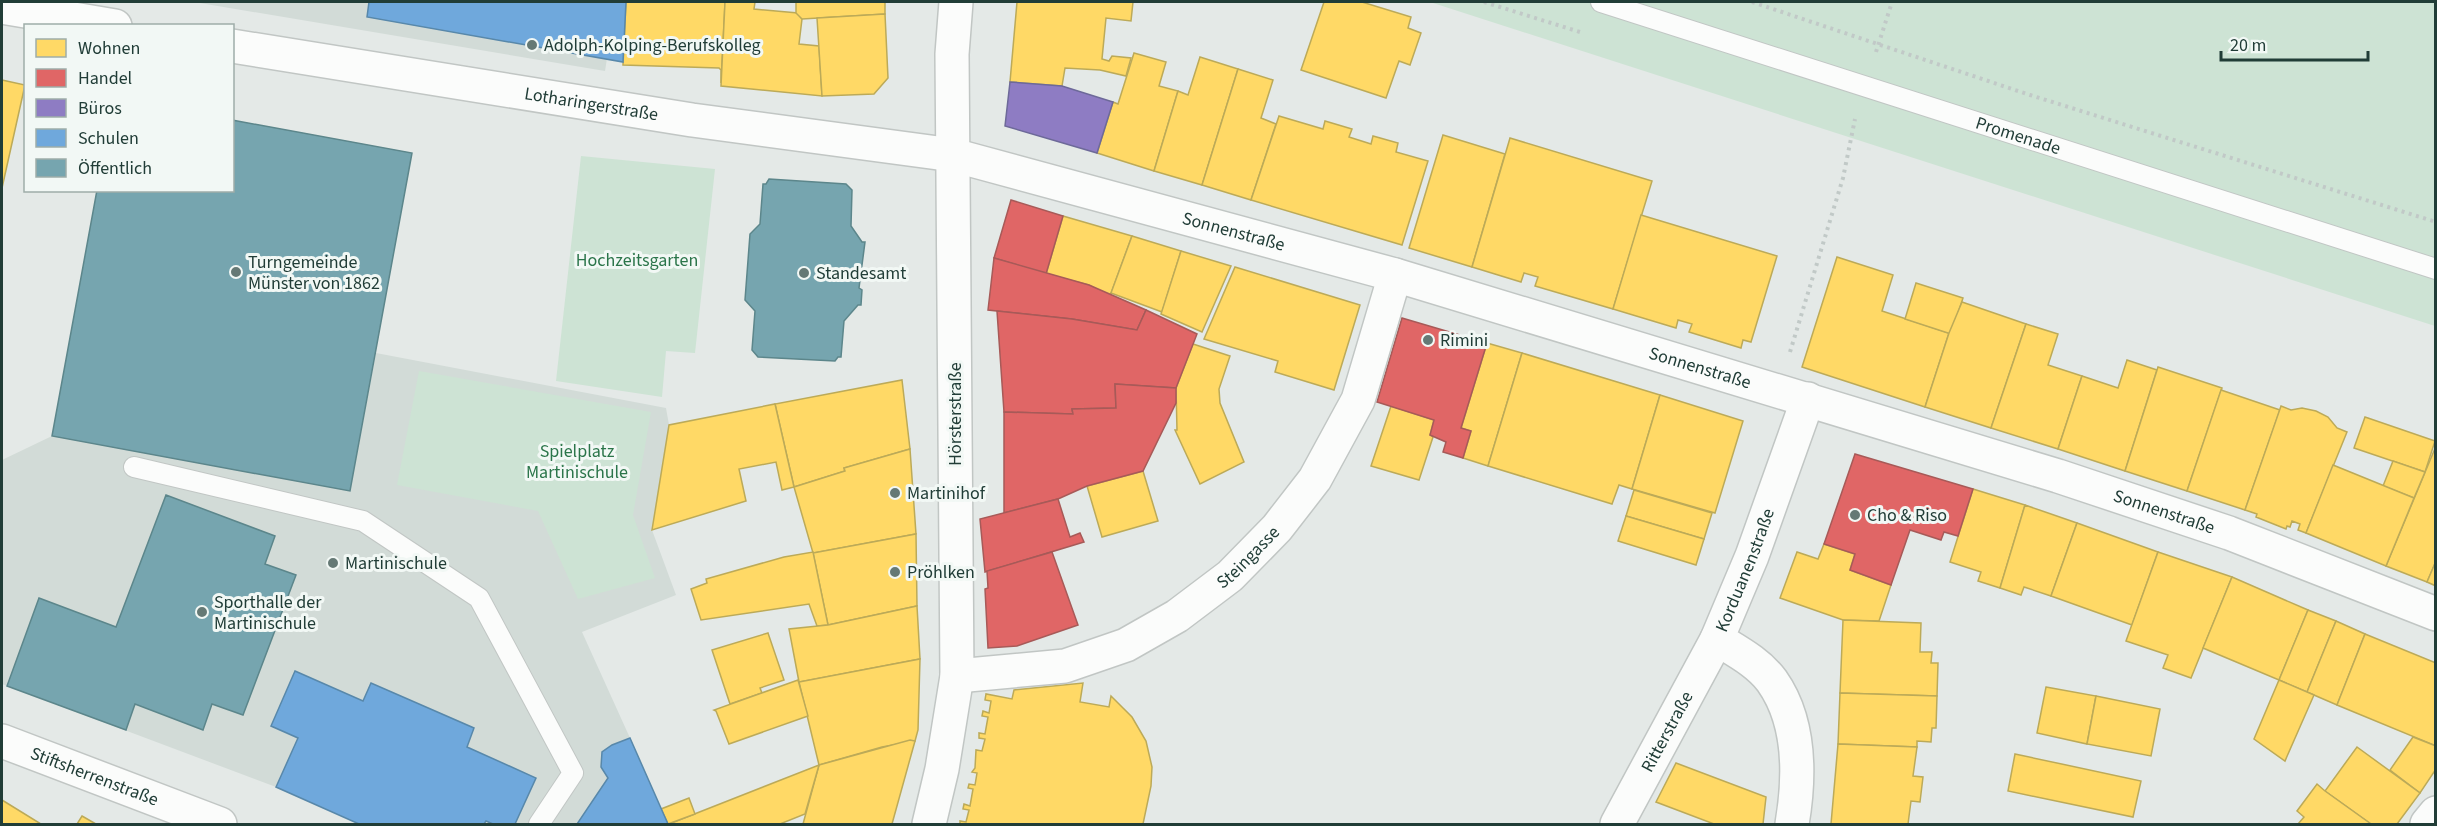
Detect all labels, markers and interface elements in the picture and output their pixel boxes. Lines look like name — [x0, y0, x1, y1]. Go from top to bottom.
legend — [24, 24, 234, 192]
scale bar — [2221, 24, 2368, 62]
place label: Adolph-Kolping-Berufskolleg — [544, 33, 761, 58]
text: 20 m — [2230, 33, 2266, 58]
text: Wohnen — [78, 36, 140, 61]
marker: Adolph-Kolping-Berufskolleg — [525, 38, 539, 52]
text: Handel — [78, 66, 132, 91]
street label: Lotharingerstraße — [523, 81, 660, 127]
text: Büros — [78, 96, 122, 121]
street label: Promenade — [1973, 110, 2064, 161]
text: Schulen — [78, 126, 139, 151]
text: Öffentlich — [78, 156, 152, 181]
street label: Sonnenstraße — [1179, 205, 1288, 257]
park label: Hochzeitsgarten — [576, 248, 698, 273]
place label: Turngemeinde Münster von 1862 — [248, 250, 380, 296]
place label: Standesamt — [816, 261, 906, 286]
marker: Turngemeinde Münster von 1862 — [229, 265, 243, 279]
marker: Standesamt — [797, 266, 811, 280]
place label: Rimini — [1440, 328, 1488, 353]
marker: Rimini — [1421, 333, 1435, 347]
street label: Sonnenstraße — [1646, 340, 1754, 395]
street label: Hörsterstraße — [943, 362, 968, 466]
park label: Spielplatz Martinischule — [526, 439, 628, 485]
place label: Martinihof — [907, 481, 986, 506]
street label: Sonnenstraße — [2110, 483, 2218, 540]
marker: Martinihof — [888, 486, 902, 500]
place label: Cho & Riso — [1867, 503, 1947, 528]
street label: Korduanenstraße — [1709, 505, 1781, 636]
marker: Cho & Riso — [1848, 508, 1862, 522]
street label: Steingasse — [1211, 520, 1285, 594]
place label: Martinischule — [345, 551, 447, 576]
marker: Martinischule — [326, 556, 340, 570]
place label: Pröhlken — [907, 560, 975, 585]
marker: Pröhlken — [888, 565, 902, 579]
place label: Sporthalle der Martinischule — [214, 590, 322, 636]
marker: Sporthalle der Martinischule — [195, 605, 209, 619]
street label: Ritterstraße — [1635, 687, 1699, 777]
street label: Stiftsherrenstraße — [27, 741, 162, 812]

